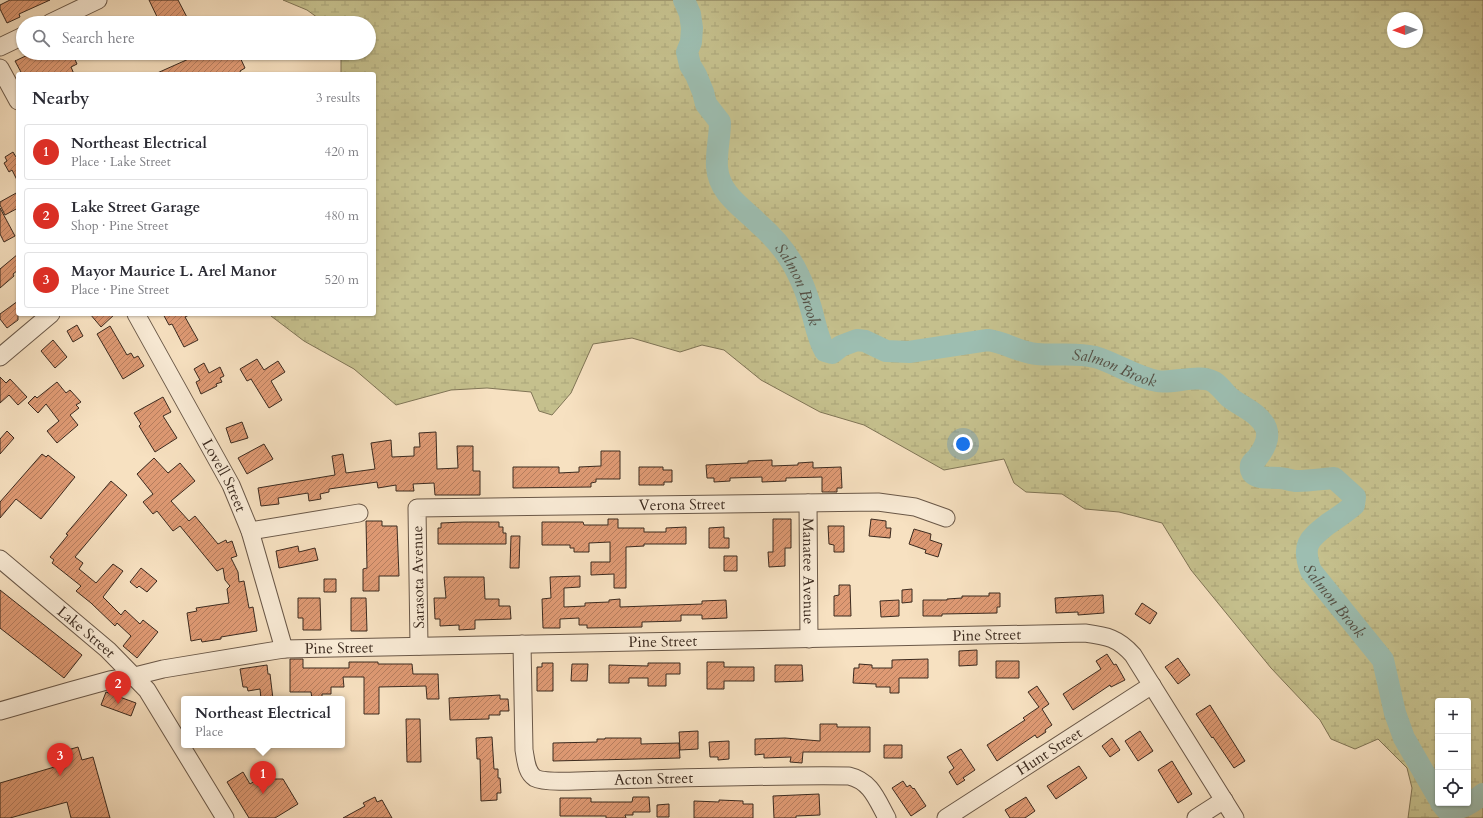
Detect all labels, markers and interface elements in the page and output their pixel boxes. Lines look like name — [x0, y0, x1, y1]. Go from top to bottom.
north arrow — [1387, 12, 1423, 48]
search box — [16, 16, 376, 60]
icon: search — [30, 27, 52, 49]
text: Search here — [62, 28, 135, 48]
text: Nearby — [32, 87, 89, 110]
text: 3 results — [316, 89, 360, 107]
text: Northeast Electrical — [71, 133, 207, 153]
text: 1 — [43, 143, 49, 161]
text: 420 m — [325, 143, 359, 161]
text: Place · Lake Street — [71, 153, 171, 171]
text: Lake Street Garage — [71, 197, 200, 217]
text: 2 — [43, 207, 49, 225]
text: 480 m — [325, 207, 359, 225]
text: Shop · Pine Street — [71, 217, 168, 235]
water label: Salmon Brook — [770, 238, 825, 328]
text: Mayor Maurice L. Arel Manor — [71, 261, 276, 281]
text: 3 — [43, 271, 49, 289]
text: 520 m — [325, 271, 359, 289]
text: Place · Pine Street — [71, 281, 169, 299]
water label: Salmon Brook — [1071, 344, 1159, 393]
your location — [953, 434, 973, 454]
street label: Lovell Street — [197, 435, 251, 515]
street label: Verona Street — [639, 494, 726, 515]
street label: Manatee Avenue — [798, 518, 819, 625]
street label: Sarasota Avenue — [407, 525, 429, 629]
water label: Salmon Brook — [1297, 561, 1371, 643]
street label: Lake Street — [53, 601, 120, 662]
street label: Pine Street — [952, 624, 1021, 646]
street label: Pine Street — [628, 631, 698, 652]
street label: Pine Street — [304, 637, 374, 659]
pin: 2 — [105, 671, 131, 704]
popup — [181, 696, 345, 748]
map controls — [1435, 698, 1471, 806]
button: + — [1435, 698, 1471, 734]
text: Northeast Electrical — [195, 703, 331, 723]
text: Place — [195, 723, 224, 741]
street label: Hunt Street — [1013, 723, 1086, 780]
button: − — [1435, 734, 1471, 770]
pin: 3 — [47, 743, 73, 776]
pin: 1 — [250, 761, 276, 794]
street label: Acton Street — [614, 768, 694, 790]
button: locate — [1435, 770, 1471, 806]

